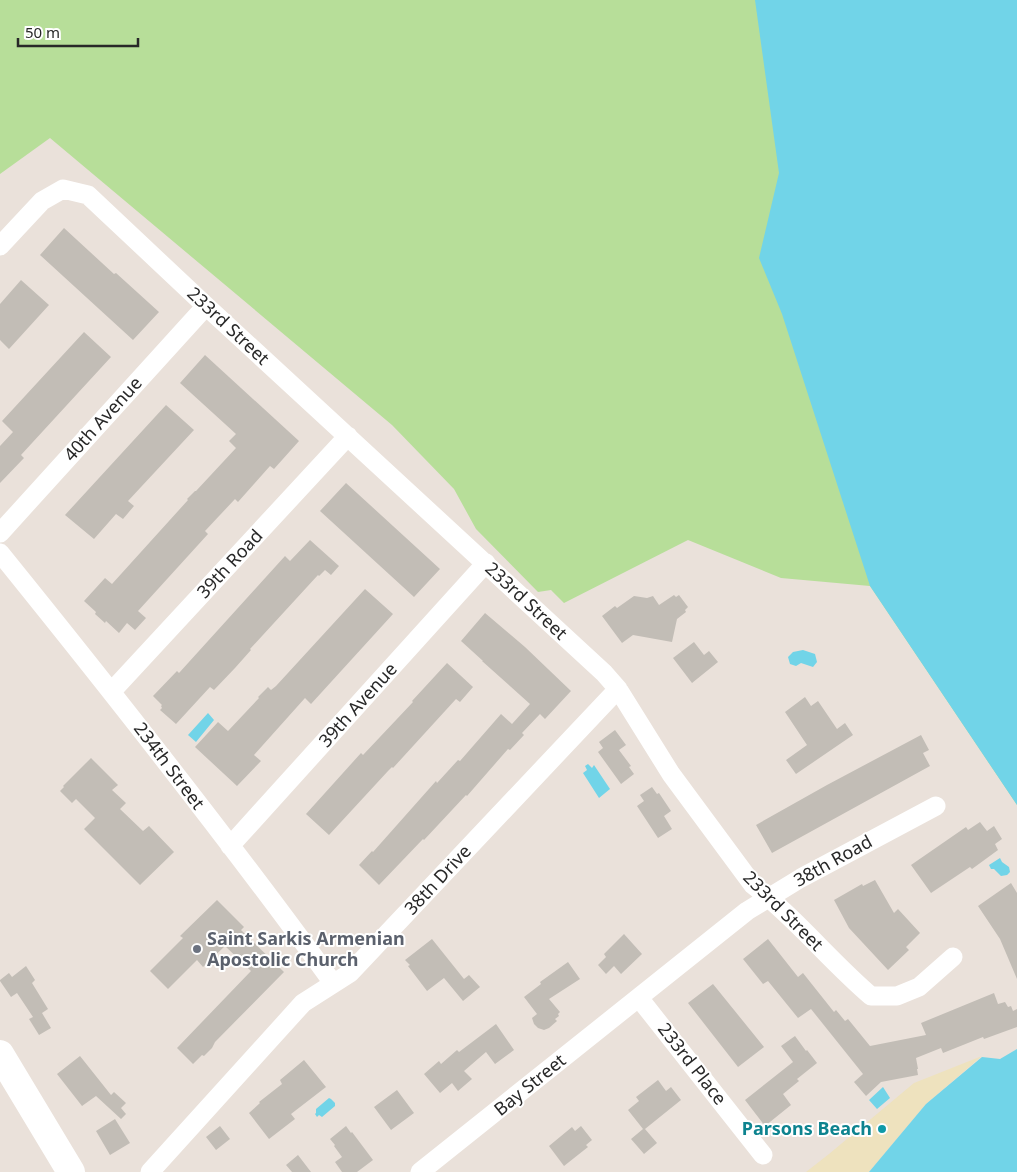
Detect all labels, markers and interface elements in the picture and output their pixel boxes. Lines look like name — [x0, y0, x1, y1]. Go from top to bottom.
scale bar — [18, 15, 138, 47]
text: 50 m — [25, 22, 60, 42]
street label: 233rd Street — [182, 281, 275, 370]
street label: 40th Avenue — [58, 371, 147, 466]
street label: 39th Road — [191, 524, 267, 603]
street label: 233rd Street — [480, 556, 573, 645]
street label: 39th Avenue — [313, 657, 402, 752]
street label: 234th Street — [129, 717, 211, 814]
street label: 38th Road — [789, 829, 876, 892]
street label: 38th Drive — [399, 839, 476, 919]
street label: 233rd Street — [738, 865, 829, 956]
place label: Saint Sarkis Armenian Apostolic Church — [207, 926, 405, 971]
marker: Saint Sarkis Armenian Apostolic Church — [191, 943, 203, 955]
street label: 233rd Place — [653, 1017, 732, 1109]
street label: Bay Street — [488, 1048, 571, 1121]
place label: Parsons Beach — [742, 1116, 872, 1140]
marker: Parsons Beach — [876, 1123, 888, 1135]

